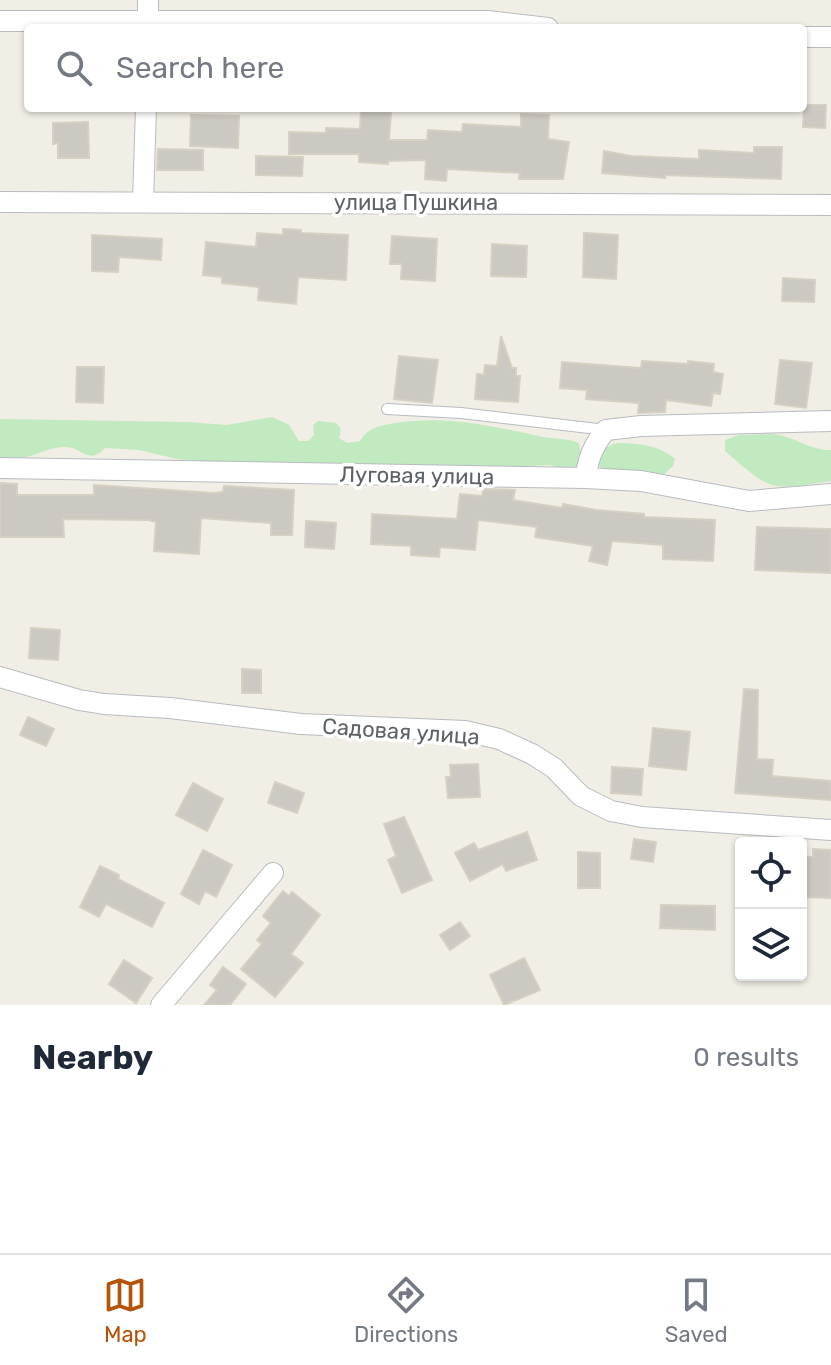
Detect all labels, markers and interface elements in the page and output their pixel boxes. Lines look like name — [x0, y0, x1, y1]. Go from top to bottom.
search box — [24, 24, 807, 112]
icon: search — [52, 46, 96, 90]
text: Search here — [116, 50, 284, 86]
street label: улица Пушкина — [334, 189, 498, 216]
street label: Луговая улица — [339, 461, 494, 490]
street label: Садовая улица — [321, 713, 481, 750]
map controls — [735, 837, 807, 981]
button: locate — [735, 837, 807, 909]
button: layers — [735, 909, 807, 981]
text: Nearby — [32, 1037, 153, 1078]
text: 0 results — [693, 1042, 799, 1073]
tab: Map — [103, 1273, 147, 1348]
tab: Directions — [354, 1273, 458, 1348]
tab: Saved — [665, 1273, 728, 1348]

